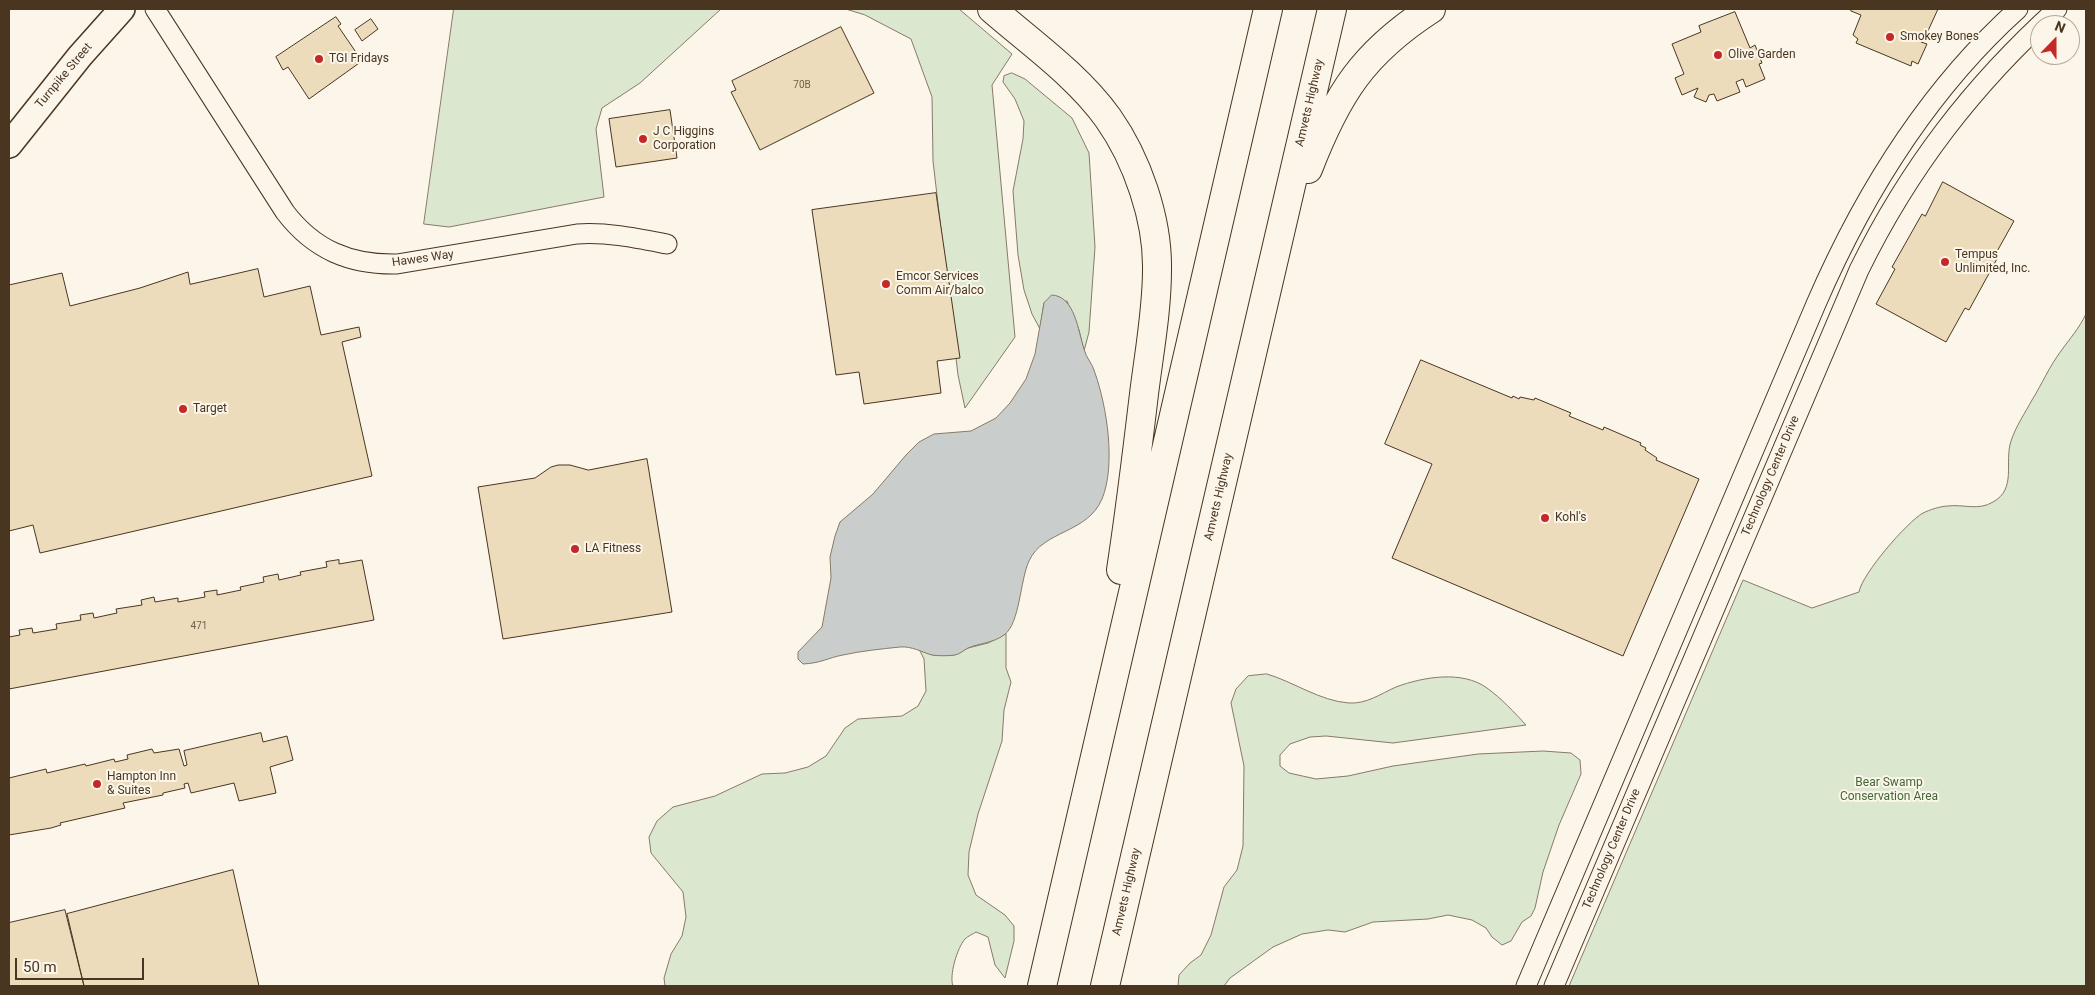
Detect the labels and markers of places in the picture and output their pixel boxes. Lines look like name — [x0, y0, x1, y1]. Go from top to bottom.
place label: Smokey Bones — [1900, 30, 1979, 44]
marker: Smokey Bones — [1884, 31, 1896, 43]
place label: Olive Garden — [1728, 48, 1796, 62]
marker: Olive Garden — [1712, 49, 1724, 61]
place label: TGI Fridays — [329, 52, 389, 66]
marker: TGI Fridays — [313, 53, 325, 65]
place label: J C Higgins Corporation — [653, 125, 716, 153]
marker: J C Higgins Corporation — [637, 133, 649, 145]
place label: Tempus Unlimited, Inc. — [1955, 248, 2030, 276]
marker: Tempus Unlimited, Inc. — [1939, 256, 1951, 268]
place label: Emcor Services Comm Air/balco — [896, 270, 984, 298]
marker: Emcor Services Comm Air/balco — [880, 278, 892, 290]
place label: Target — [193, 402, 227, 416]
marker: Target — [177, 403, 189, 415]
place label: Kohl's — [1555, 511, 1587, 525]
marker: Kohl's — [1539, 512, 1551, 524]
place label: LA Fitness — [585, 542, 641, 556]
marker: LA Fitness — [569, 543, 581, 555]
place label: Hampton Inn & Suites — [107, 770, 176, 798]
marker: Hampton Inn & Suites — [91, 778, 103, 790]

